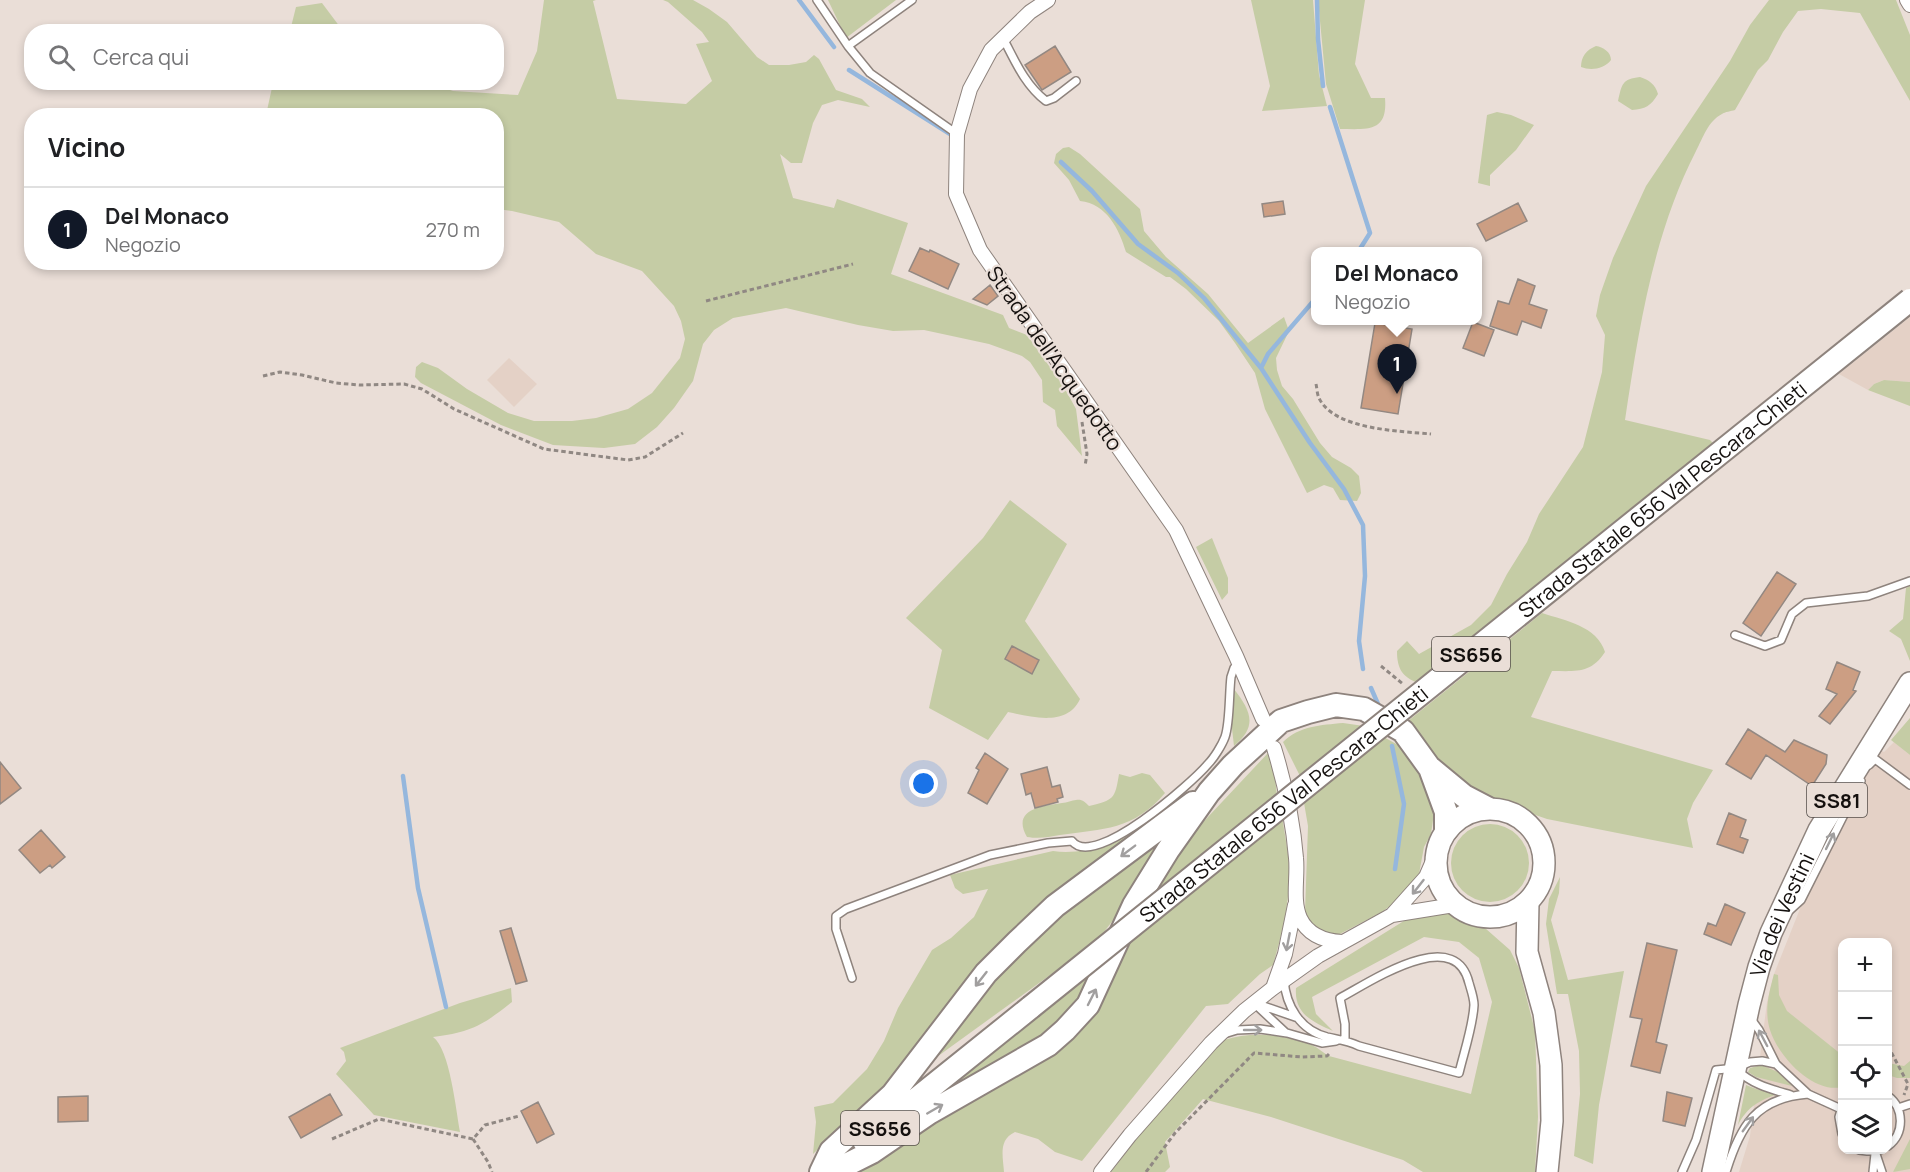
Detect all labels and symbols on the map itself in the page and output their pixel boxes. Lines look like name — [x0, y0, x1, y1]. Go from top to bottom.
street label: Strada dell'Acquedotto — [981, 260, 1129, 456]
pin: 1 — [1378, 344, 1416, 394]
street label: Strada Statale 656 Val Pescara-Chieti — [1512, 375, 1812, 624]
road number: SS656 — [1432, 637, 1510, 671]
street label: Strada Statale 656 Val Pescara-Chieti — [1133, 679, 1434, 929]
your location — [909, 769, 938, 798]
road number: SS81 — [1807, 783, 1867, 817]
one-way arrow — [1824, 833, 1836, 850]
one-way arrow — [1120, 845, 1136, 858]
street label: Via dei Vestini — [1743, 848, 1820, 980]
one-way arrow — [1411, 879, 1424, 895]
one-way arrow — [1282, 931, 1293, 951]
one-way arrow — [975, 971, 988, 987]
one-way arrow — [1086, 989, 1098, 1007]
one-way arrow — [1243, 1024, 1263, 1036]
one-way arrow — [1757, 1029, 1769, 1047]
one-way arrow — [926, 1103, 944, 1114]
road number: SS656 — [841, 1111, 919, 1145]
one-way arrow — [1741, 1116, 1754, 1132]

